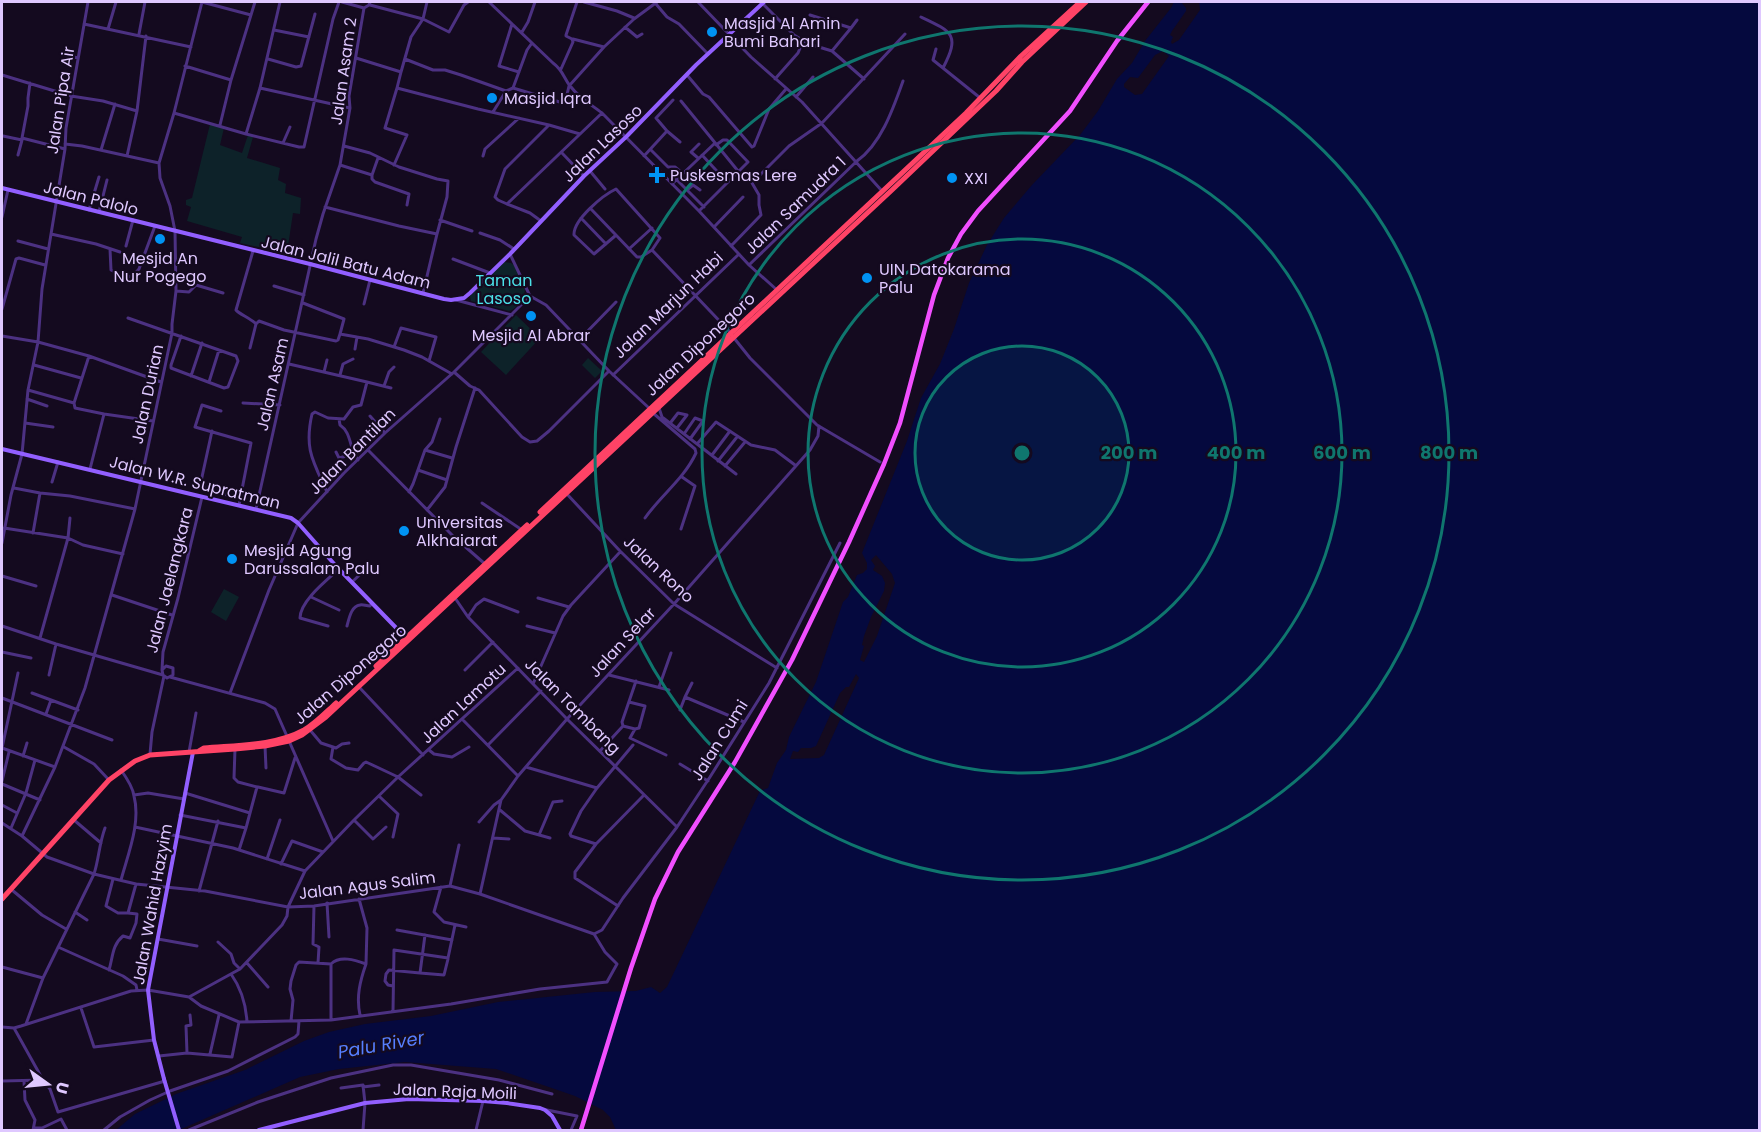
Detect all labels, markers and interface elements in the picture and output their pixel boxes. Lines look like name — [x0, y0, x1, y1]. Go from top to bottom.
place label: Masjid Al Amin Bumi Bahari — [724, 12, 840, 53]
street label: Jalan Asam 2 — [325, 16, 362, 126]
marker: Masjid Al Amin Bumi Bahari — [705, 25, 719, 39]
street label: Jalan Pipa Air — [41, 45, 80, 155]
place label: Masjid Iqra — [504, 87, 591, 110]
marker: Masjid Iqra — [485, 91, 499, 105]
street label: Jalan Lasoso — [557, 99, 648, 188]
street label: Jalan Samudra 1 — [740, 151, 851, 260]
place label: Puskesmas Lere — [670, 164, 797, 187]
marker: Puskesmas Lere — [648, 166, 666, 184]
place label: XXI — [964, 167, 988, 190]
marker: XXI — [945, 171, 959, 185]
street label: Jalan Palolo — [41, 176, 141, 221]
street label: Jalan Jalil Batu Adam — [259, 230, 433, 295]
marker: Mesjid An Nur Pogego — [153, 232, 167, 246]
place label: Mesjid An Nur Pogego — [113, 247, 207, 288]
street label: Jalan Marjun Habi — [608, 247, 728, 364]
place label: UIN Datokarama Palu — [879, 258, 1011, 299]
park label: Taman Lasoso — [475, 269, 533, 310]
marker: UIN Datokarama Palu — [860, 271, 874, 285]
street label: Jalan Diponegoro — [640, 287, 760, 401]
marker: Mesjid Al Abrar — [524, 309, 538, 323]
place label: Mesjid Al Abrar — [472, 324, 590, 347]
street label: Jalan Asam — [251, 335, 294, 433]
street label: Jalan Durian — [126, 342, 169, 446]
street label: Jalan Bantilan — [304, 403, 401, 500]
text: 200 m — [1101, 440, 1157, 465]
text: 400 m — [1207, 440, 1265, 465]
text: 600 m — [1313, 440, 1371, 465]
text: 800 m — [1420, 440, 1478, 465]
centre of rings — [1012, 443, 1032, 463]
street label: Jalan W.R. Supratman — [107, 450, 283, 515]
street label: Jalan Jaelangkara — [140, 505, 199, 655]
place label: Universitas Alkhaiarat — [416, 511, 503, 552]
marker: Universitas Alkhaiarat — [397, 524, 411, 538]
street label: Jalan Rono — [618, 531, 699, 608]
place label: Mesjid Agung Darussalam Palu — [244, 539, 380, 580]
marker: Mesjid Agung Darussalam Palu — [225, 552, 239, 566]
street label: Jalan Selar — [584, 602, 661, 683]
street label: Jalan Diponegoro — [289, 619, 412, 730]
street label: Jalan Tambang — [520, 653, 626, 759]
street label: Jalan Lamotu — [416, 658, 511, 749]
street label: Jalan Cumi — [685, 695, 753, 785]
street label: Jalan Wahid Hazyim — [127, 822, 178, 986]
street label: Jalan Agus Salim — [297, 866, 437, 905]
water label: Palu River — [336, 1024, 427, 1064]
north arrow — [18, 1054, 78, 1114]
street label: Jalan Raja Moili — [393, 1078, 517, 1105]
text: U — [49, 1079, 75, 1096]

